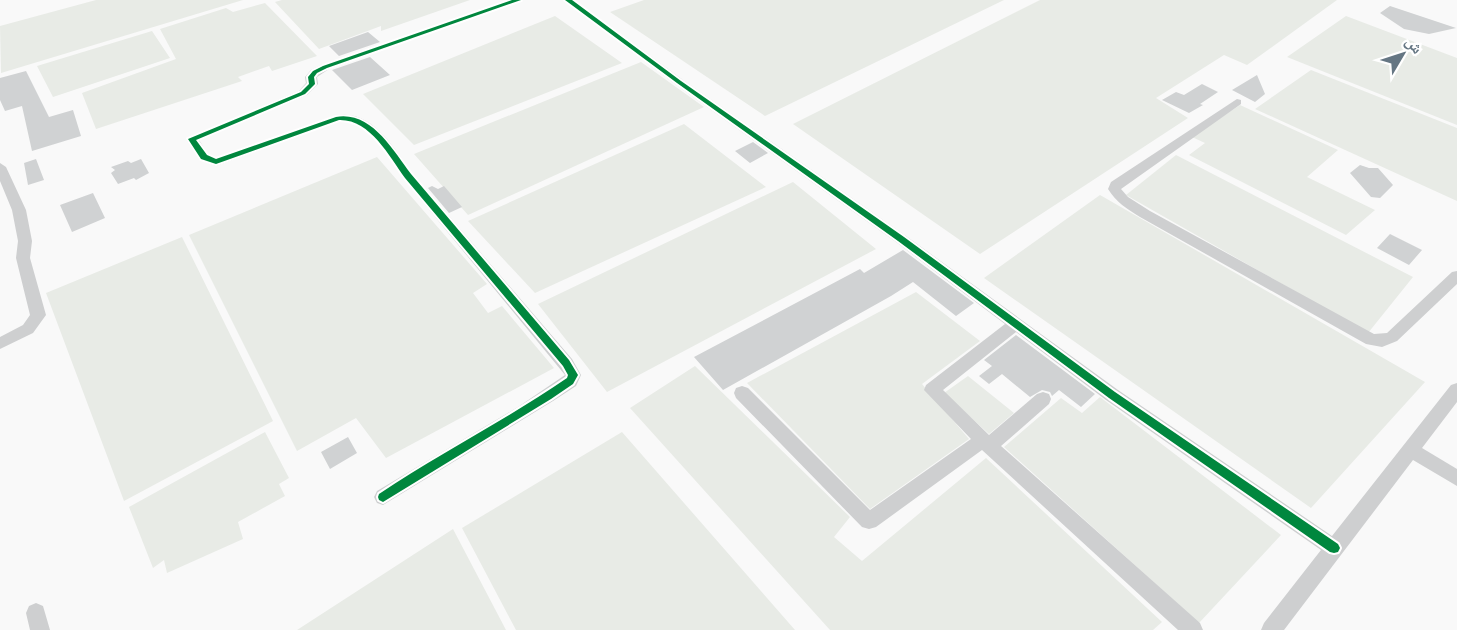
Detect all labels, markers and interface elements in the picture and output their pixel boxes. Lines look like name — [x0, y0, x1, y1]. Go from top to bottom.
north arrow — [1373, 24, 1433, 84]
text: ش — [1402, 32, 1427, 57]

